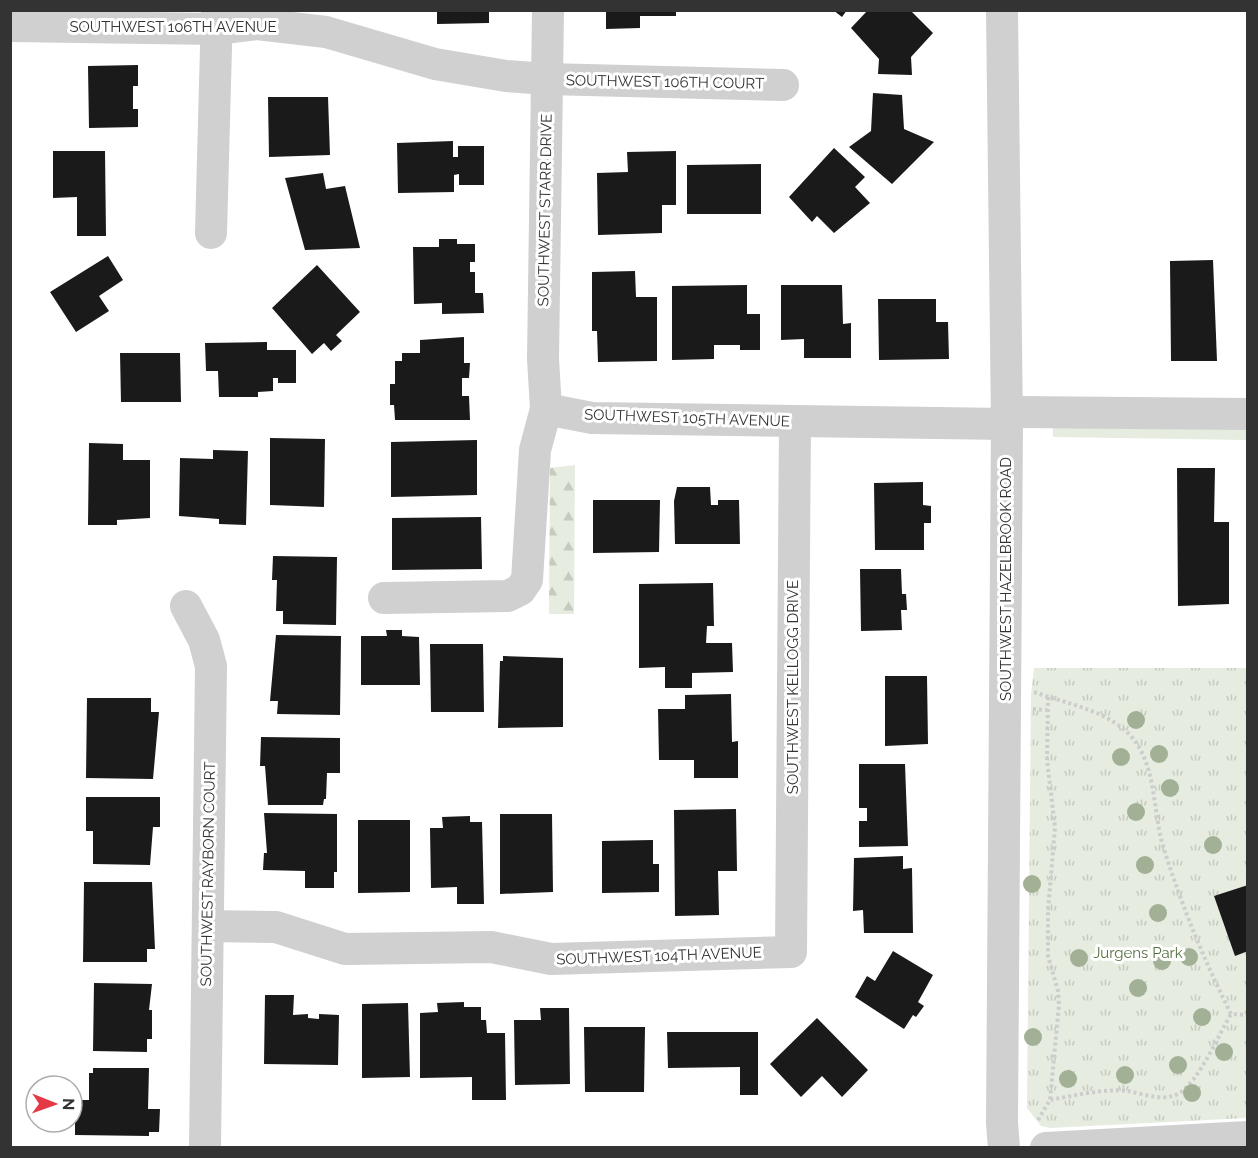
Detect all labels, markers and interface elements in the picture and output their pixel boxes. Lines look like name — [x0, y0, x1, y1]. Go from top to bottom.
street label: SOUTHWEST 106TH AVENUE — [69, 18, 277, 36]
street label: SOUTHWEST 106TH COURT — [566, 71, 764, 93]
street label: SOUTHWEST STARR DRIVE — [534, 114, 556, 306]
street label: SOUTHWEST 105TH AVENUE — [584, 405, 790, 431]
street label: SOUTHWEST HAZELBROOK ROAD — [997, 457, 1015, 701]
street label: SOUTHWEST KELLOGG DRIVE — [784, 580, 802, 794]
street label: SOUTHWEST RAYBORN COURT — [197, 761, 219, 987]
street label: SOUTHWEST 104TH AVENUE — [556, 943, 762, 969]
park label: Jurgens Park — [1093, 944, 1183, 962]
north arrow — [24, 1074, 84, 1134]
text: N — [59, 1098, 78, 1111]

